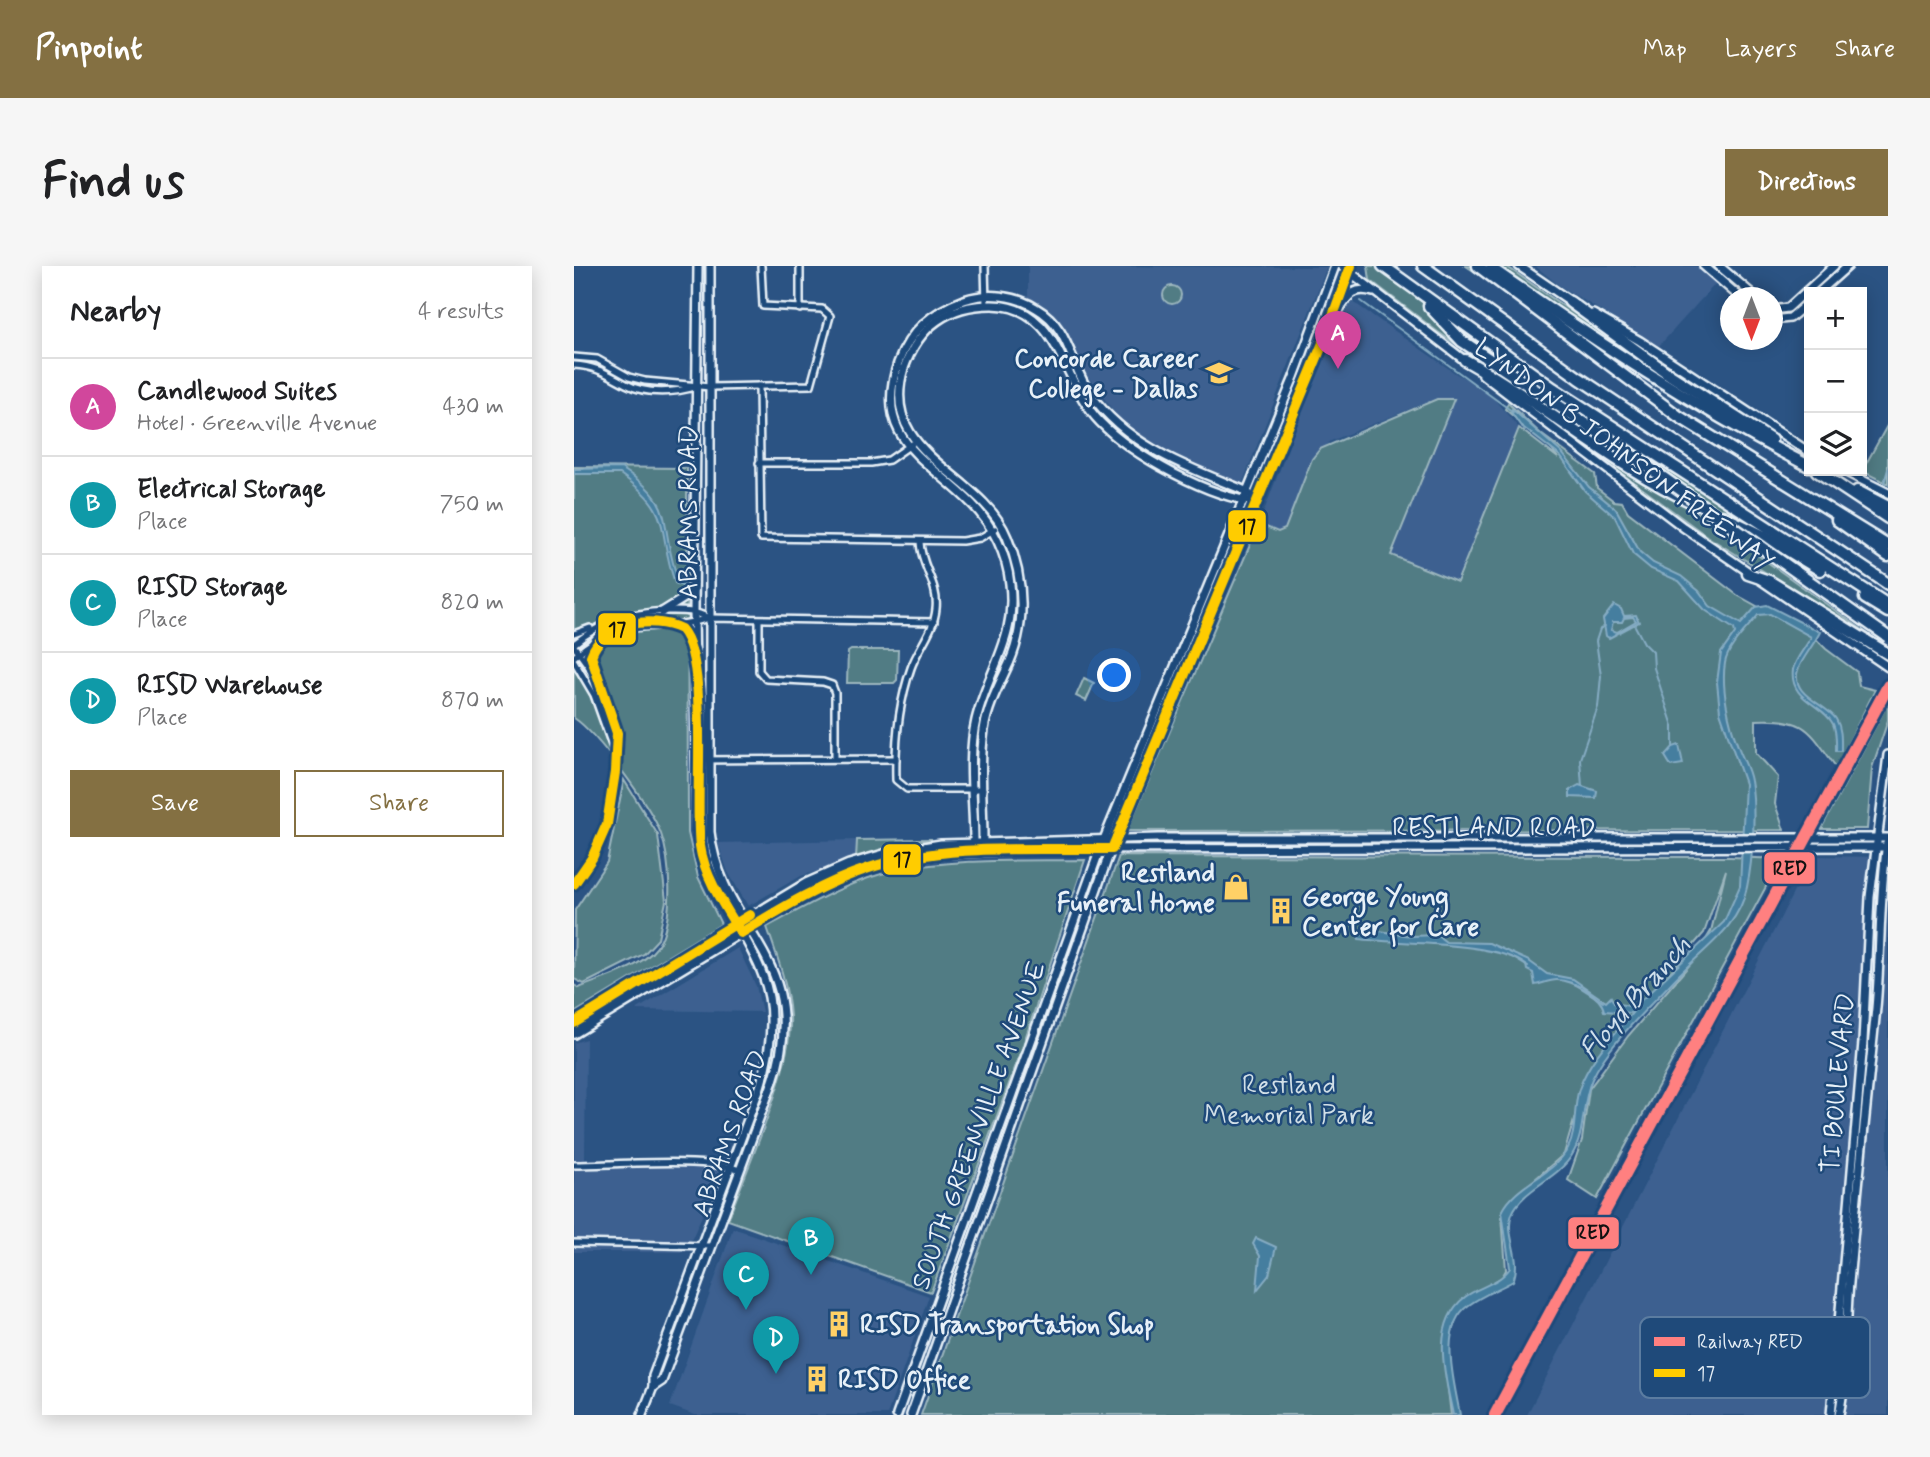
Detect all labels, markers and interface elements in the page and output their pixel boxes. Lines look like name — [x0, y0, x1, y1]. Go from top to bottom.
text: Pinpoint — [35, 27, 143, 71]
text: Map — [1643, 34, 1687, 65]
text: Layers — [1725, 34, 1797, 65]
text: Share — [1835, 34, 1895, 65]
button: Directions — [1725, 149, 1888, 216]
text: Find us — [42, 150, 185, 215]
north arrow — [1720, 287, 1783, 350]
map controls — [1804, 287, 1867, 476]
button: + — [1804, 287, 1867, 350]
text: Nearby — [70, 292, 161, 331]
text: 4 results — [418, 297, 504, 327]
pin: A — [1315, 311, 1361, 369]
street label: LYNDON B JOHNSON FREEWAY — [1467, 331, 1781, 580]
place label: Concorde Career College - Dallas — [1014, 343, 1199, 408]
button: − — [1804, 350, 1867, 413]
school or university icon: Concorde Career College - Dallas — [1204, 358, 1234, 388]
text: Candlewood Suites — [137, 375, 337, 409]
text: A — [85, 392, 101, 422]
text: 430 m — [443, 392, 504, 422]
text: Hotel · Greenville Avenue — [137, 409, 377, 439]
button: layers — [1804, 413, 1867, 476]
street label: ABRAMS ROAD — [673, 425, 707, 599]
text: Electrical Storage — [137, 473, 326, 507]
text: B — [86, 490, 100, 520]
text: 750 m — [439, 490, 504, 520]
text: Place — [137, 507, 188, 537]
line badge: 17 — [1227, 509, 1267, 543]
text: 17 — [1238, 515, 1256, 540]
text: RISD Storage — [137, 571, 287, 605]
text: C — [85, 588, 101, 618]
text: 820 m — [441, 588, 504, 618]
text: Place — [137, 605, 188, 635]
line badge: 17 — [597, 612, 637, 646]
text: 17 — [608, 618, 626, 643]
your location — [1097, 658, 1131, 692]
text: RISD Warehouse — [137, 669, 323, 703]
text: D — [85, 686, 101, 716]
text: 870 m — [441, 686, 504, 716]
text: Place — [137, 703, 188, 733]
button: Save — [70, 770, 280, 837]
button: Share — [294, 770, 504, 837]
street label: RESTLAND ROAD — [1392, 812, 1596, 846]
line badge: 17 — [882, 843, 922, 876]
text: 17 — [893, 848, 911, 873]
line badge: RED — [1763, 851, 1816, 885]
place label: Restland Funeral Home — [1057, 857, 1215, 921]
text: RED — [1773, 857, 1807, 882]
shop icon: Restland Funeral Home — [1221, 872, 1251, 902]
place label: George Young Center for Care — [1302, 881, 1479, 947]
building icon: George Young Center for Care — [1266, 896, 1296, 926]
water label: Floyd Branch — [1572, 929, 1700, 1069]
street label: SOUTH GREENVILLE AVENUE — [905, 957, 1055, 1295]
street label: TI BOULEVARD — [1814, 992, 1864, 1175]
street label: ABRAMS ROAD — [685, 1046, 777, 1222]
park label: Restland Memorial Park — [1204, 1069, 1374, 1133]
line badge: RED — [1567, 1216, 1620, 1250]
pin: B — [788, 1217, 834, 1275]
text: RED — [1576, 1221, 1610, 1246]
pin: C — [723, 1252, 769, 1310]
building icon: RISD Transportation Shop — [824, 1309, 854, 1339]
place label: RISD Transportation Shop — [860, 1309, 1154, 1343]
pin: D — [753, 1316, 799, 1374]
legend — [1640, 1317, 1870, 1398]
text: Railway RED — [1697, 1330, 1803, 1356]
text: 17 — [1697, 1362, 1715, 1387]
building icon: RISD Office — [802, 1364, 832, 1394]
place label: RISD Office — [838, 1364, 971, 1398]

